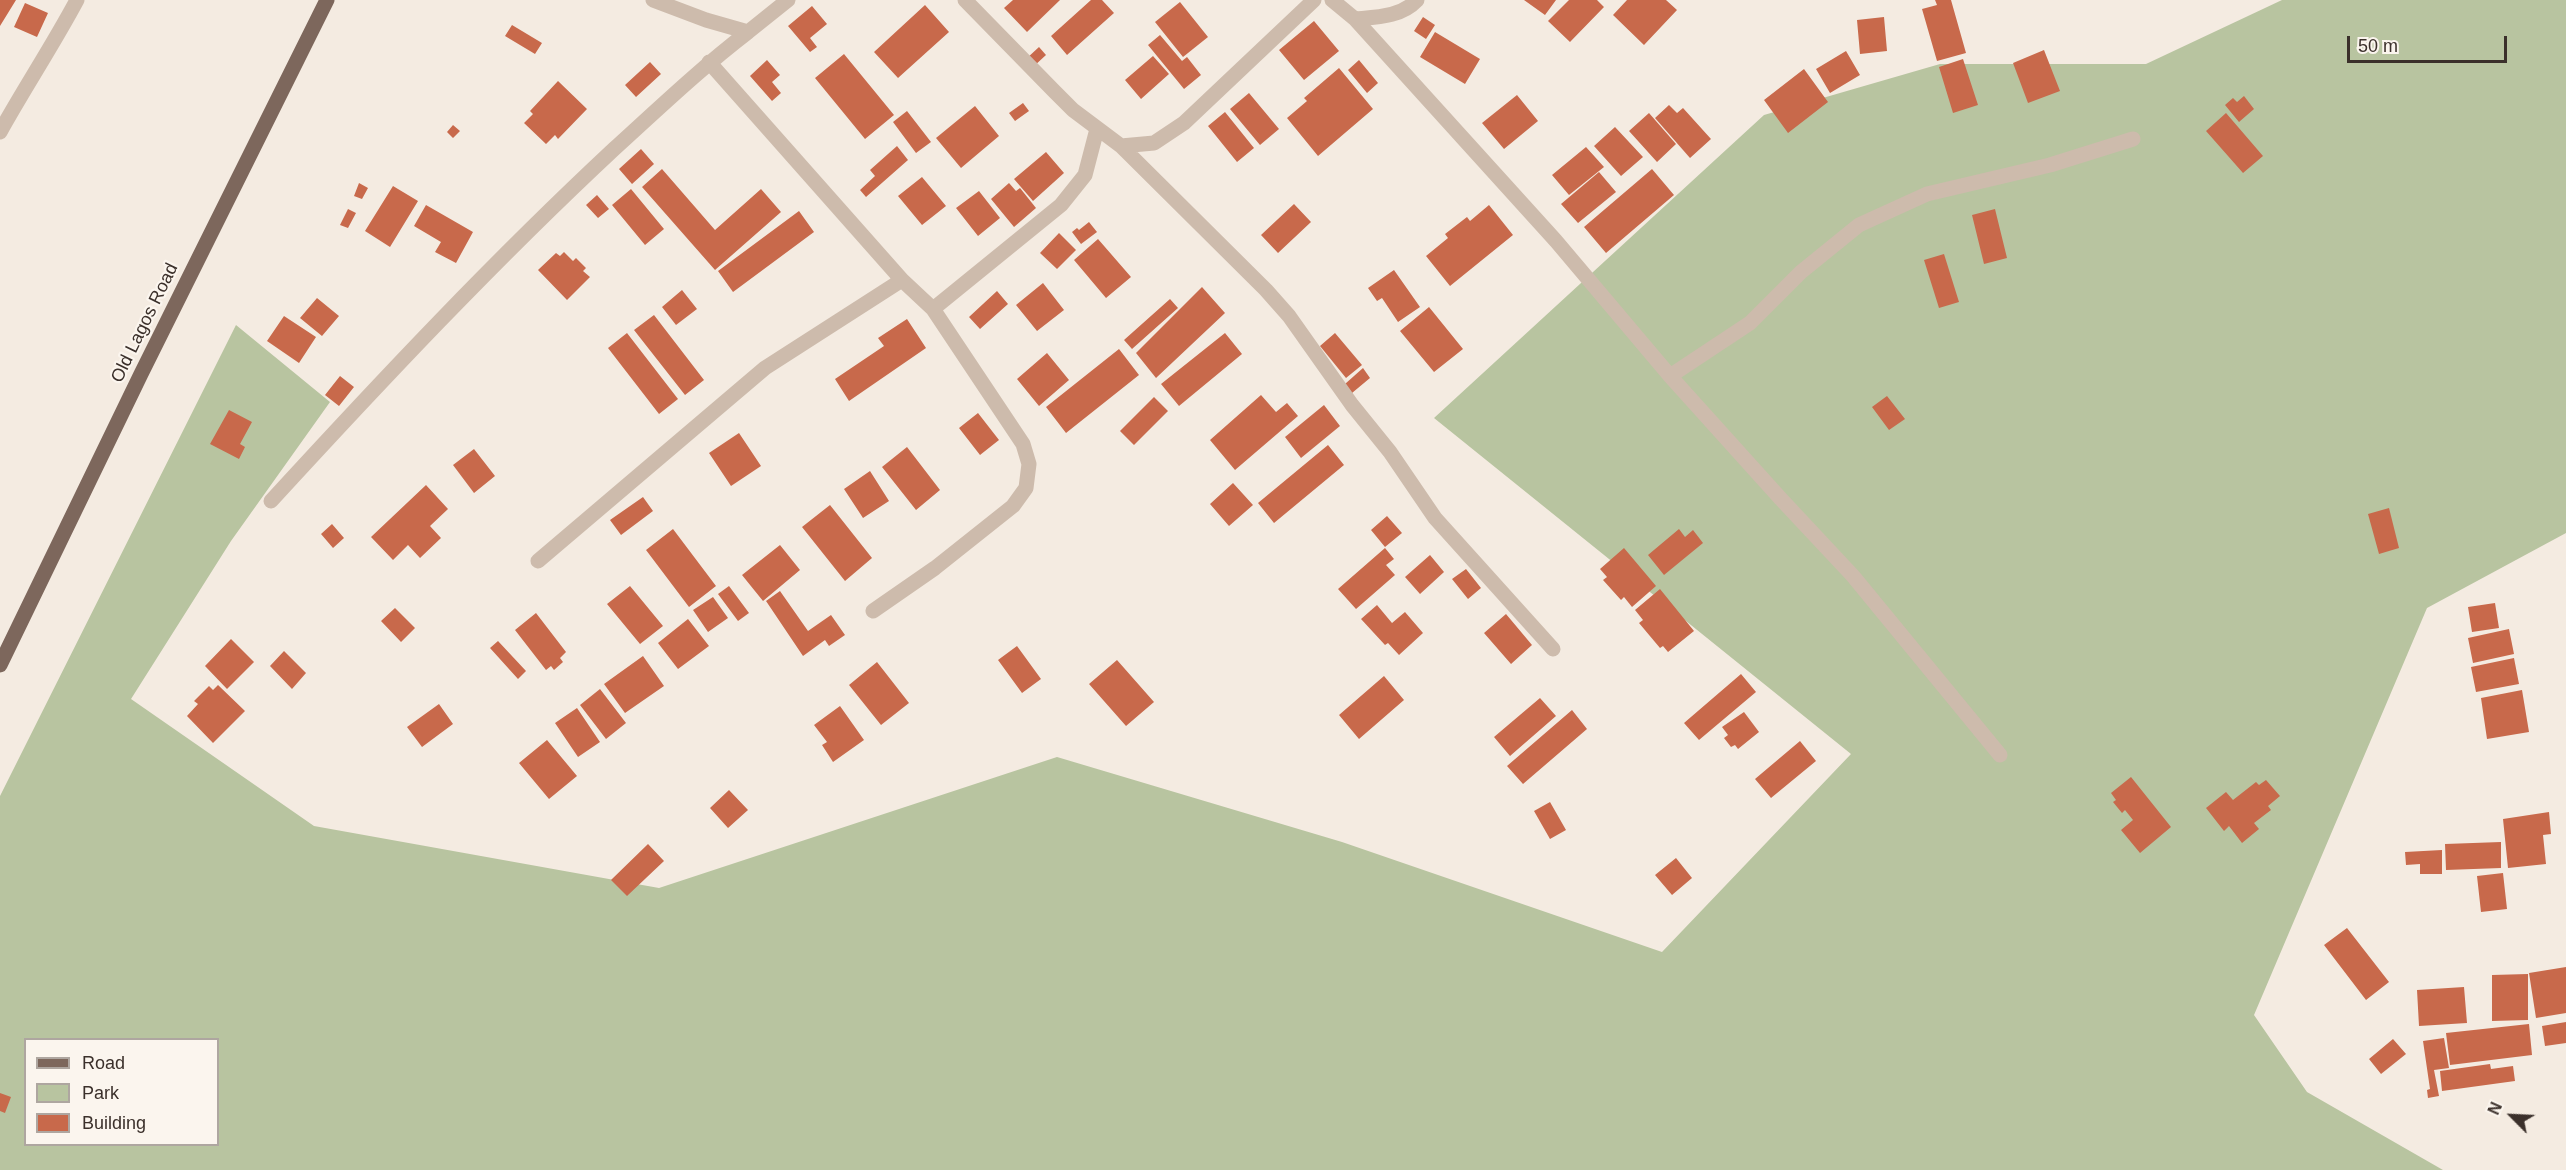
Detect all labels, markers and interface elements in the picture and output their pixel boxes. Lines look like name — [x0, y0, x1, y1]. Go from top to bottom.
scale bar — [2350, 24, 2510, 62]
text: 50 m — [2358, 36, 2398, 56]
street label: Old Lagos Road — [107, 260, 183, 386]
legend — [24, 1038, 219, 1146]
text: Road — [82, 1053, 125, 1073]
text: Park — [82, 1083, 119, 1103]
north arrow — [2482, 1086, 2542, 1146]
text: N — [2485, 1100, 2505, 1117]
text: Building — [82, 1113, 146, 1133]

